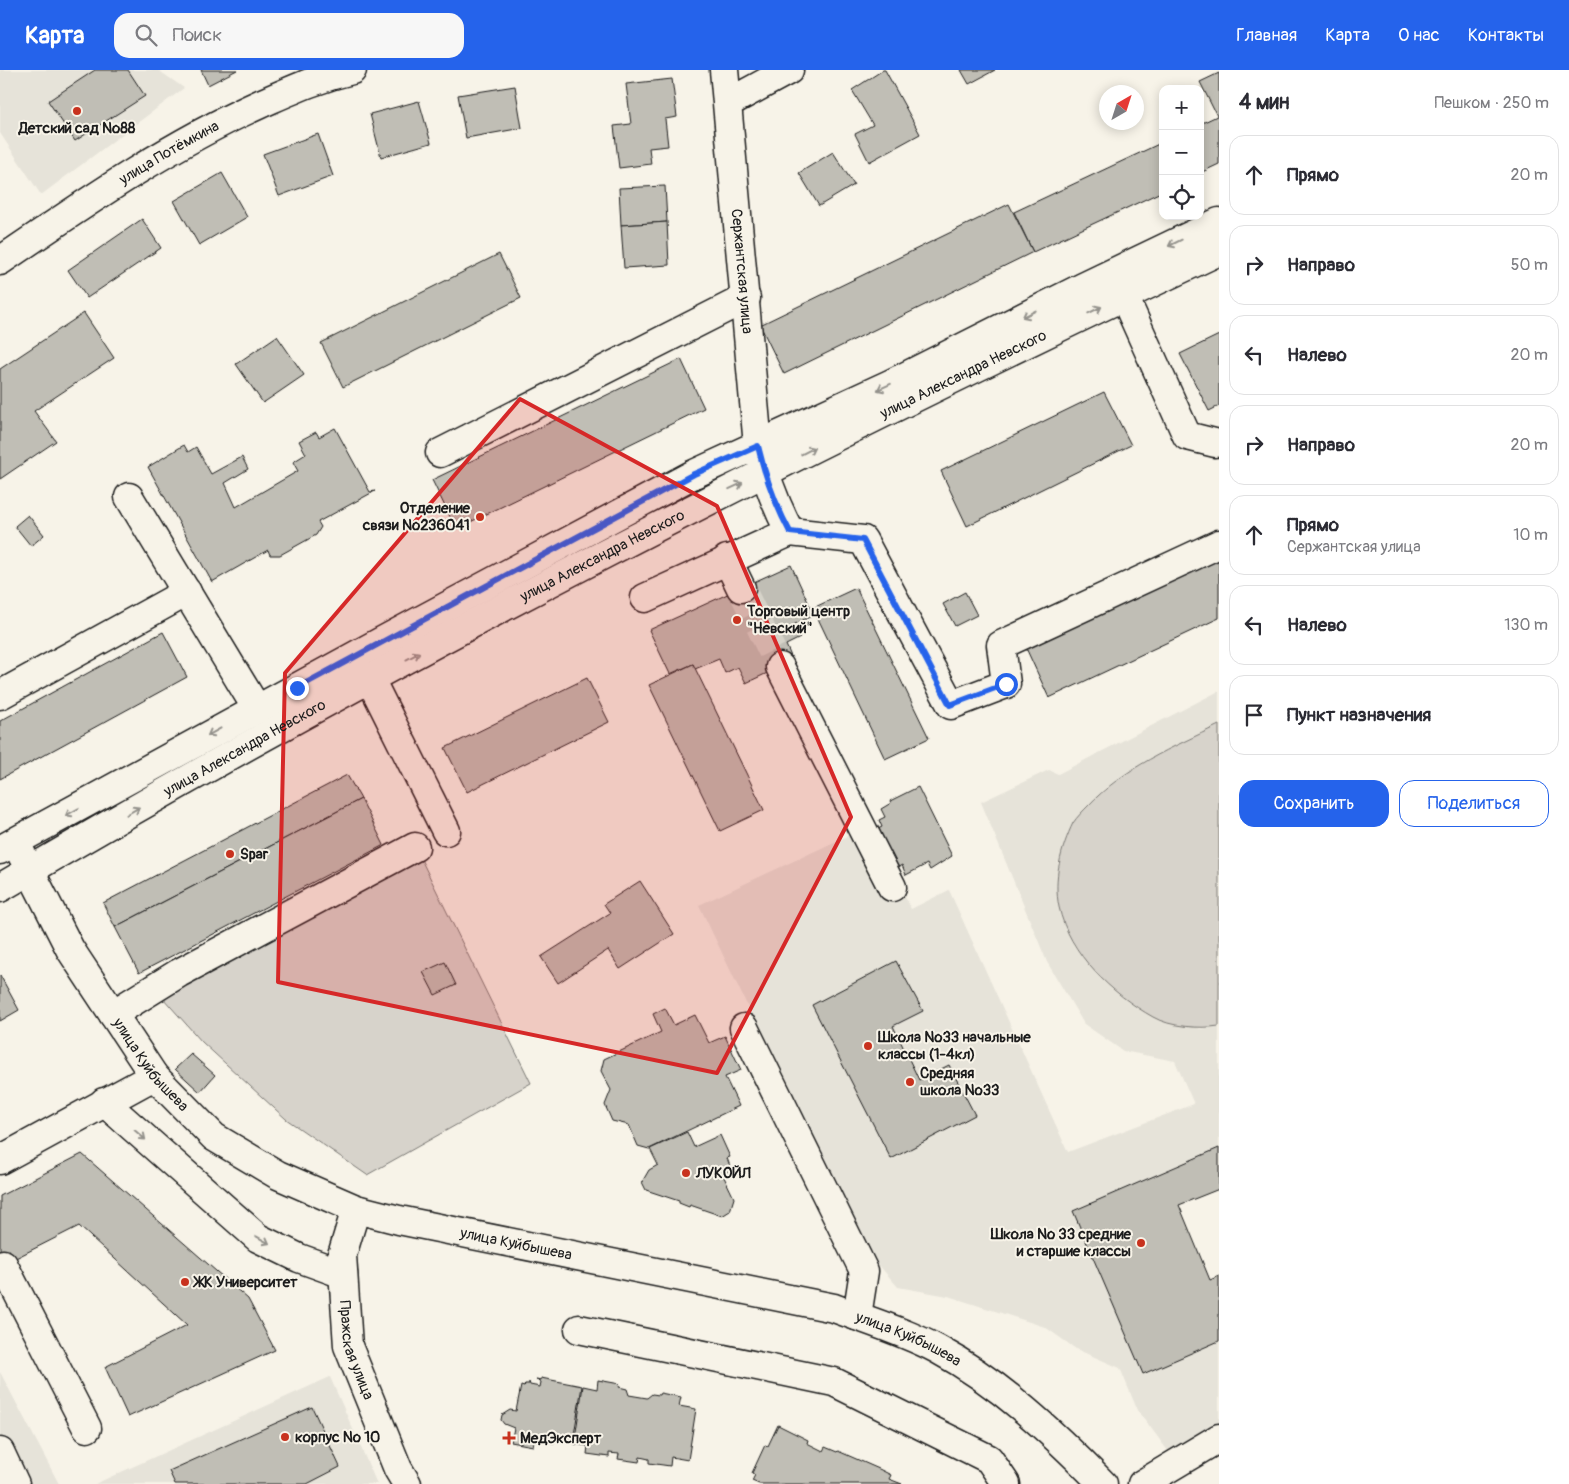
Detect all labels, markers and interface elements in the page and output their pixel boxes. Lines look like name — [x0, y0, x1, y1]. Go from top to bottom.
search box — [114, 13, 464, 58]
text: Карта — [25, 21, 84, 50]
icon: search — [132, 21, 160, 49]
text: Поиск — [172, 23, 222, 47]
text: Главная — [1236, 24, 1297, 47]
text: Карта — [1325, 24, 1370, 47]
text: О нас — [1398, 24, 1440, 47]
text: Контакты — [1468, 24, 1544, 47]
north arrow — [1099, 85, 1144, 130]
map controls — [1159, 85, 1204, 220]
button: + — [1159, 85, 1204, 130]
text: 4 мин — [1239, 89, 1289, 116]
text: Пешком · 250 m — [1434, 93, 1549, 113]
marker: Детский сад №88 — [71, 105, 83, 117]
street label: улица Потёмкина — [115, 116, 222, 189]
place label: Детский сад №88 — [18, 119, 136, 138]
button: − — [1159, 130, 1204, 175]
icon: ahead — [1240, 161, 1268, 189]
text: Прямо — [1287, 163, 1339, 187]
text: 20 m — [1510, 165, 1548, 185]
button: locate — [1159, 175, 1204, 220]
street label: Сержантская улица — [727, 208, 757, 335]
one-way arrow — [1168, 239, 1183, 248]
icon: right — [1240, 251, 1268, 279]
text: Направо — [1287, 253, 1355, 277]
text: 50 m — [1511, 255, 1548, 275]
one-way arrow — [1088, 305, 1103, 315]
one-way arrow — [1022, 310, 1037, 319]
street label: улица Александра Невского — [876, 325, 1049, 423]
icon: left — [1240, 341, 1268, 369]
text: Налево — [1287, 343, 1347, 367]
text: 20 m — [1510, 345, 1548, 365]
one-way arrow — [877, 383, 892, 392]
icon: right — [1240, 431, 1268, 459]
text: Направо — [1287, 433, 1355, 457]
text: 20 m — [1510, 435, 1548, 455]
one-way arrow — [800, 446, 815, 455]
one-way arrow — [728, 481, 743, 491]
place label: Отделение связи №236041 — [362, 499, 471, 535]
street label: улица Александра Невского — [516, 505, 688, 607]
marker: Отделение связи №236041 — [474, 511, 486, 523]
text: Прямо — [1287, 513, 1339, 537]
icon: ahead — [1240, 521, 1268, 549]
text: 10 m — [1513, 525, 1548, 545]
text: Сержантская улица — [1287, 537, 1421, 557]
place label: Торговый центр "Невский" — [746, 602, 850, 638]
icon: left — [1240, 611, 1268, 639]
text: Налево — [1287, 613, 1347, 637]
marker: Торговый центр "Невский" — [731, 614, 743, 626]
text: 130 m — [1504, 615, 1548, 635]
one-way arrow — [405, 651, 420, 660]
route start — [995, 673, 1018, 696]
route end — [286, 677, 309, 700]
street label: улица Александра Невского — [159, 695, 329, 801]
icon: arrive — [1240, 701, 1268, 729]
text: Пункт назначения — [1287, 703, 1431, 727]
one-way arrow — [207, 728, 222, 738]
button: Сохранить — [1239, 780, 1389, 827]
button: Поделиться — [1399, 780, 1549, 827]
one-way arrow — [125, 806, 139, 816]
one-way arrow — [65, 807, 80, 817]
place label: Spar — [240, 845, 269, 864]
marker: Spar — [224, 848, 236, 860]
street label: улица Куйбышева — [108, 1013, 193, 1115]
place label: Школа №33 начальные классы (1-4кл) — [877, 1028, 1031, 1064]
marker: Школа №33 начальные классы (1-4кл) — [862, 1040, 874, 1052]
place label: Средняя школа №33 — [920, 1064, 999, 1100]
marker: Средняя школа №33 — [904, 1076, 916, 1088]
one-way arrow — [134, 1129, 147, 1140]
place label: ЛУКОЙЛ — [695, 1164, 751, 1183]
marker: ЛУКОЙЛ — [680, 1167, 692, 1179]
street label: улица Куйбышева — [458, 1223, 574, 1264]
place label: Школа № 33 средние и старшие классы — [990, 1225, 1132, 1261]
one-way arrow — [256, 1236, 270, 1246]
marker: Школа № 33 средние и старшие классы — [1135, 1237, 1147, 1249]
place label: ЖК Университет — [192, 1273, 298, 1292]
marker: ЖК Университет — [179, 1276, 191, 1288]
street label: Пражская улица — [336, 1300, 378, 1402]
street label: улица Куйбышева — [852, 1307, 965, 1370]
place label: корпус № 10 — [295, 1428, 380, 1447]
place label: МедЭксперт — [520, 1429, 602, 1448]
marker: корпус № 10 — [279, 1431, 291, 1443]
marker: МедЭксперт — [502, 1431, 516, 1445]

